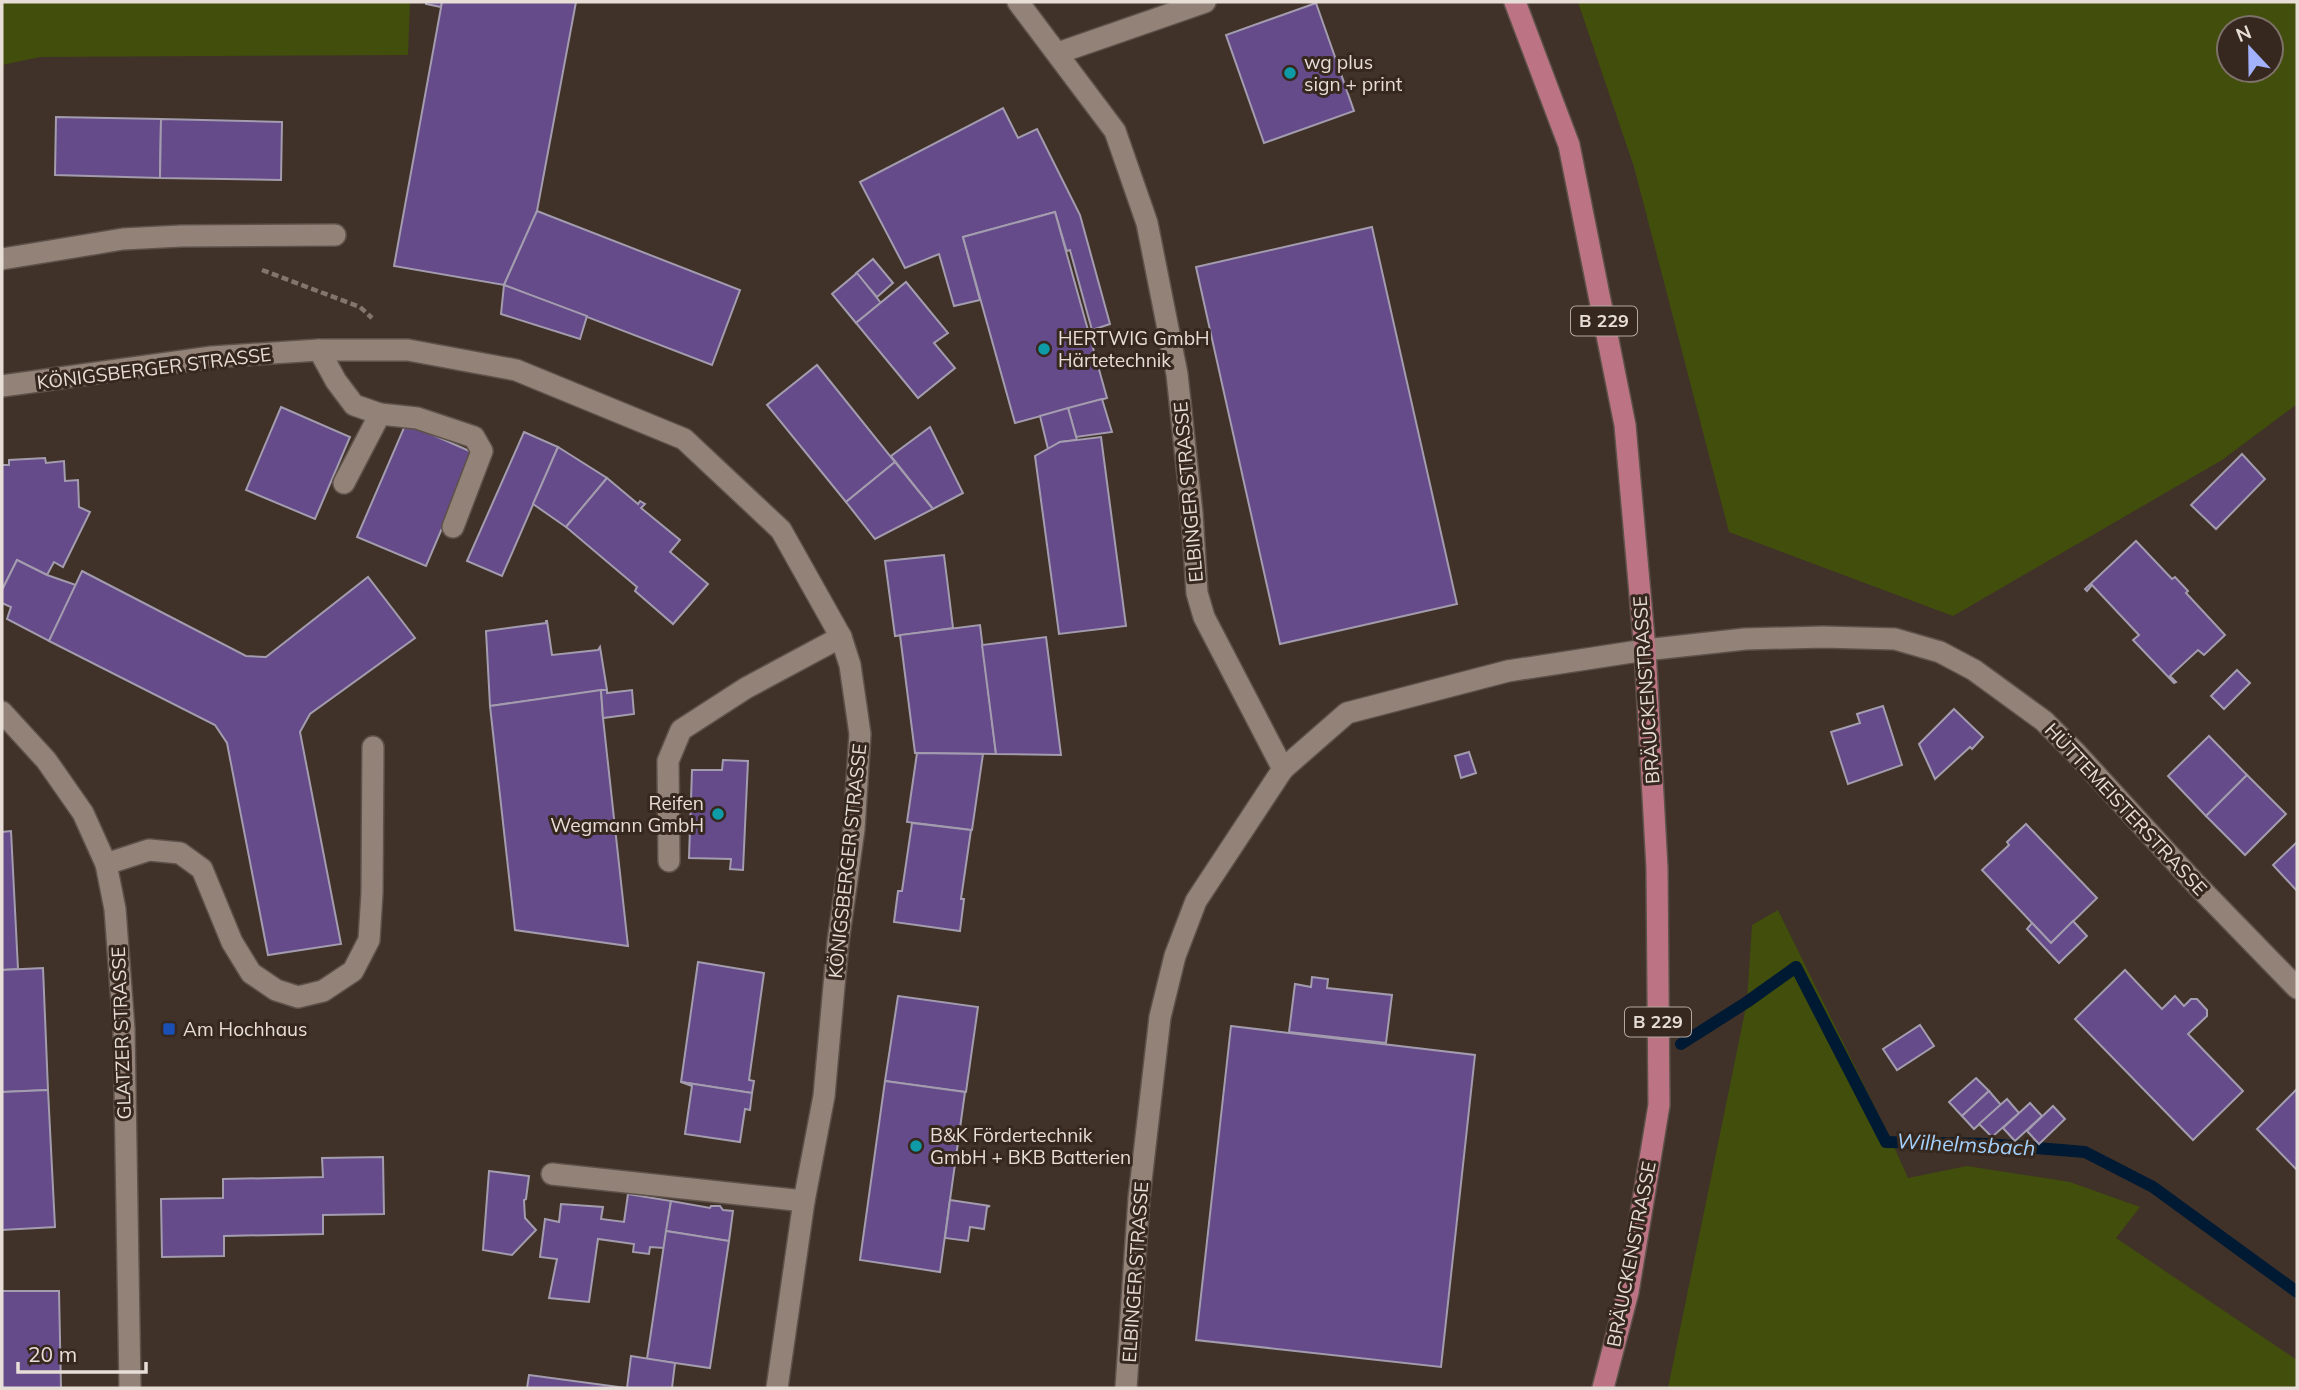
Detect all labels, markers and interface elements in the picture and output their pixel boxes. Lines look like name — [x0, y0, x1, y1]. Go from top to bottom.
north arrow — [2215, 14, 2285, 84]
text: N — [2232, 19, 2255, 47]
place label: wg plus sign + print — [1304, 50, 1403, 96]
marker: wg plus sign + print — [1282, 65, 1298, 81]
road number: B 229 — [1571, 306, 1637, 335]
place label: HERTWIG GmbH Härtetechnik — [1058, 326, 1210, 372]
marker: HERTWIG GmbH Härtetechnik — [1036, 341, 1052, 357]
street label: KÖNIGSBERGER STRASSE — [35, 342, 273, 394]
street label: ELBINGER STRASSE — [1168, 401, 1208, 583]
street label: BRÄUCKENSTRASSE — [1627, 595, 1665, 785]
street label: HÜTTEMEISTERSTRASSE — [2040, 718, 2212, 900]
street label: KÖNIGSBERGER STRASSE — [823, 742, 871, 980]
place label: Reifen Wegmann GmbH — [550, 791, 704, 837]
marker: Reifen Wegmann GmbH — [710, 806, 726, 822]
street label: GLATZER STRASSE — [106, 946, 136, 1120]
road number: B 229 — [1625, 1007, 1691, 1036]
place label: Am Hochhaus — [183, 1017, 307, 1041]
marker: Am Hochhaus — [161, 1021, 177, 1037]
place label: B&K Fördertechnik GmbH + BKB Batterien — [930, 1123, 1131, 1169]
water label: Wilhelmsbach — [1896, 1127, 2036, 1161]
marker: B&K Fördertechnik GmbH + BKB Batterien — [908, 1138, 924, 1154]
street label: BRÄUCKENSTRASSE — [1601, 1159, 1661, 1349]
street label: ELBINGER STRASSE — [1117, 1181, 1153, 1363]
scale bar — [18, 1330, 145, 1374]
text: 20 m — [28, 1341, 77, 1367]

